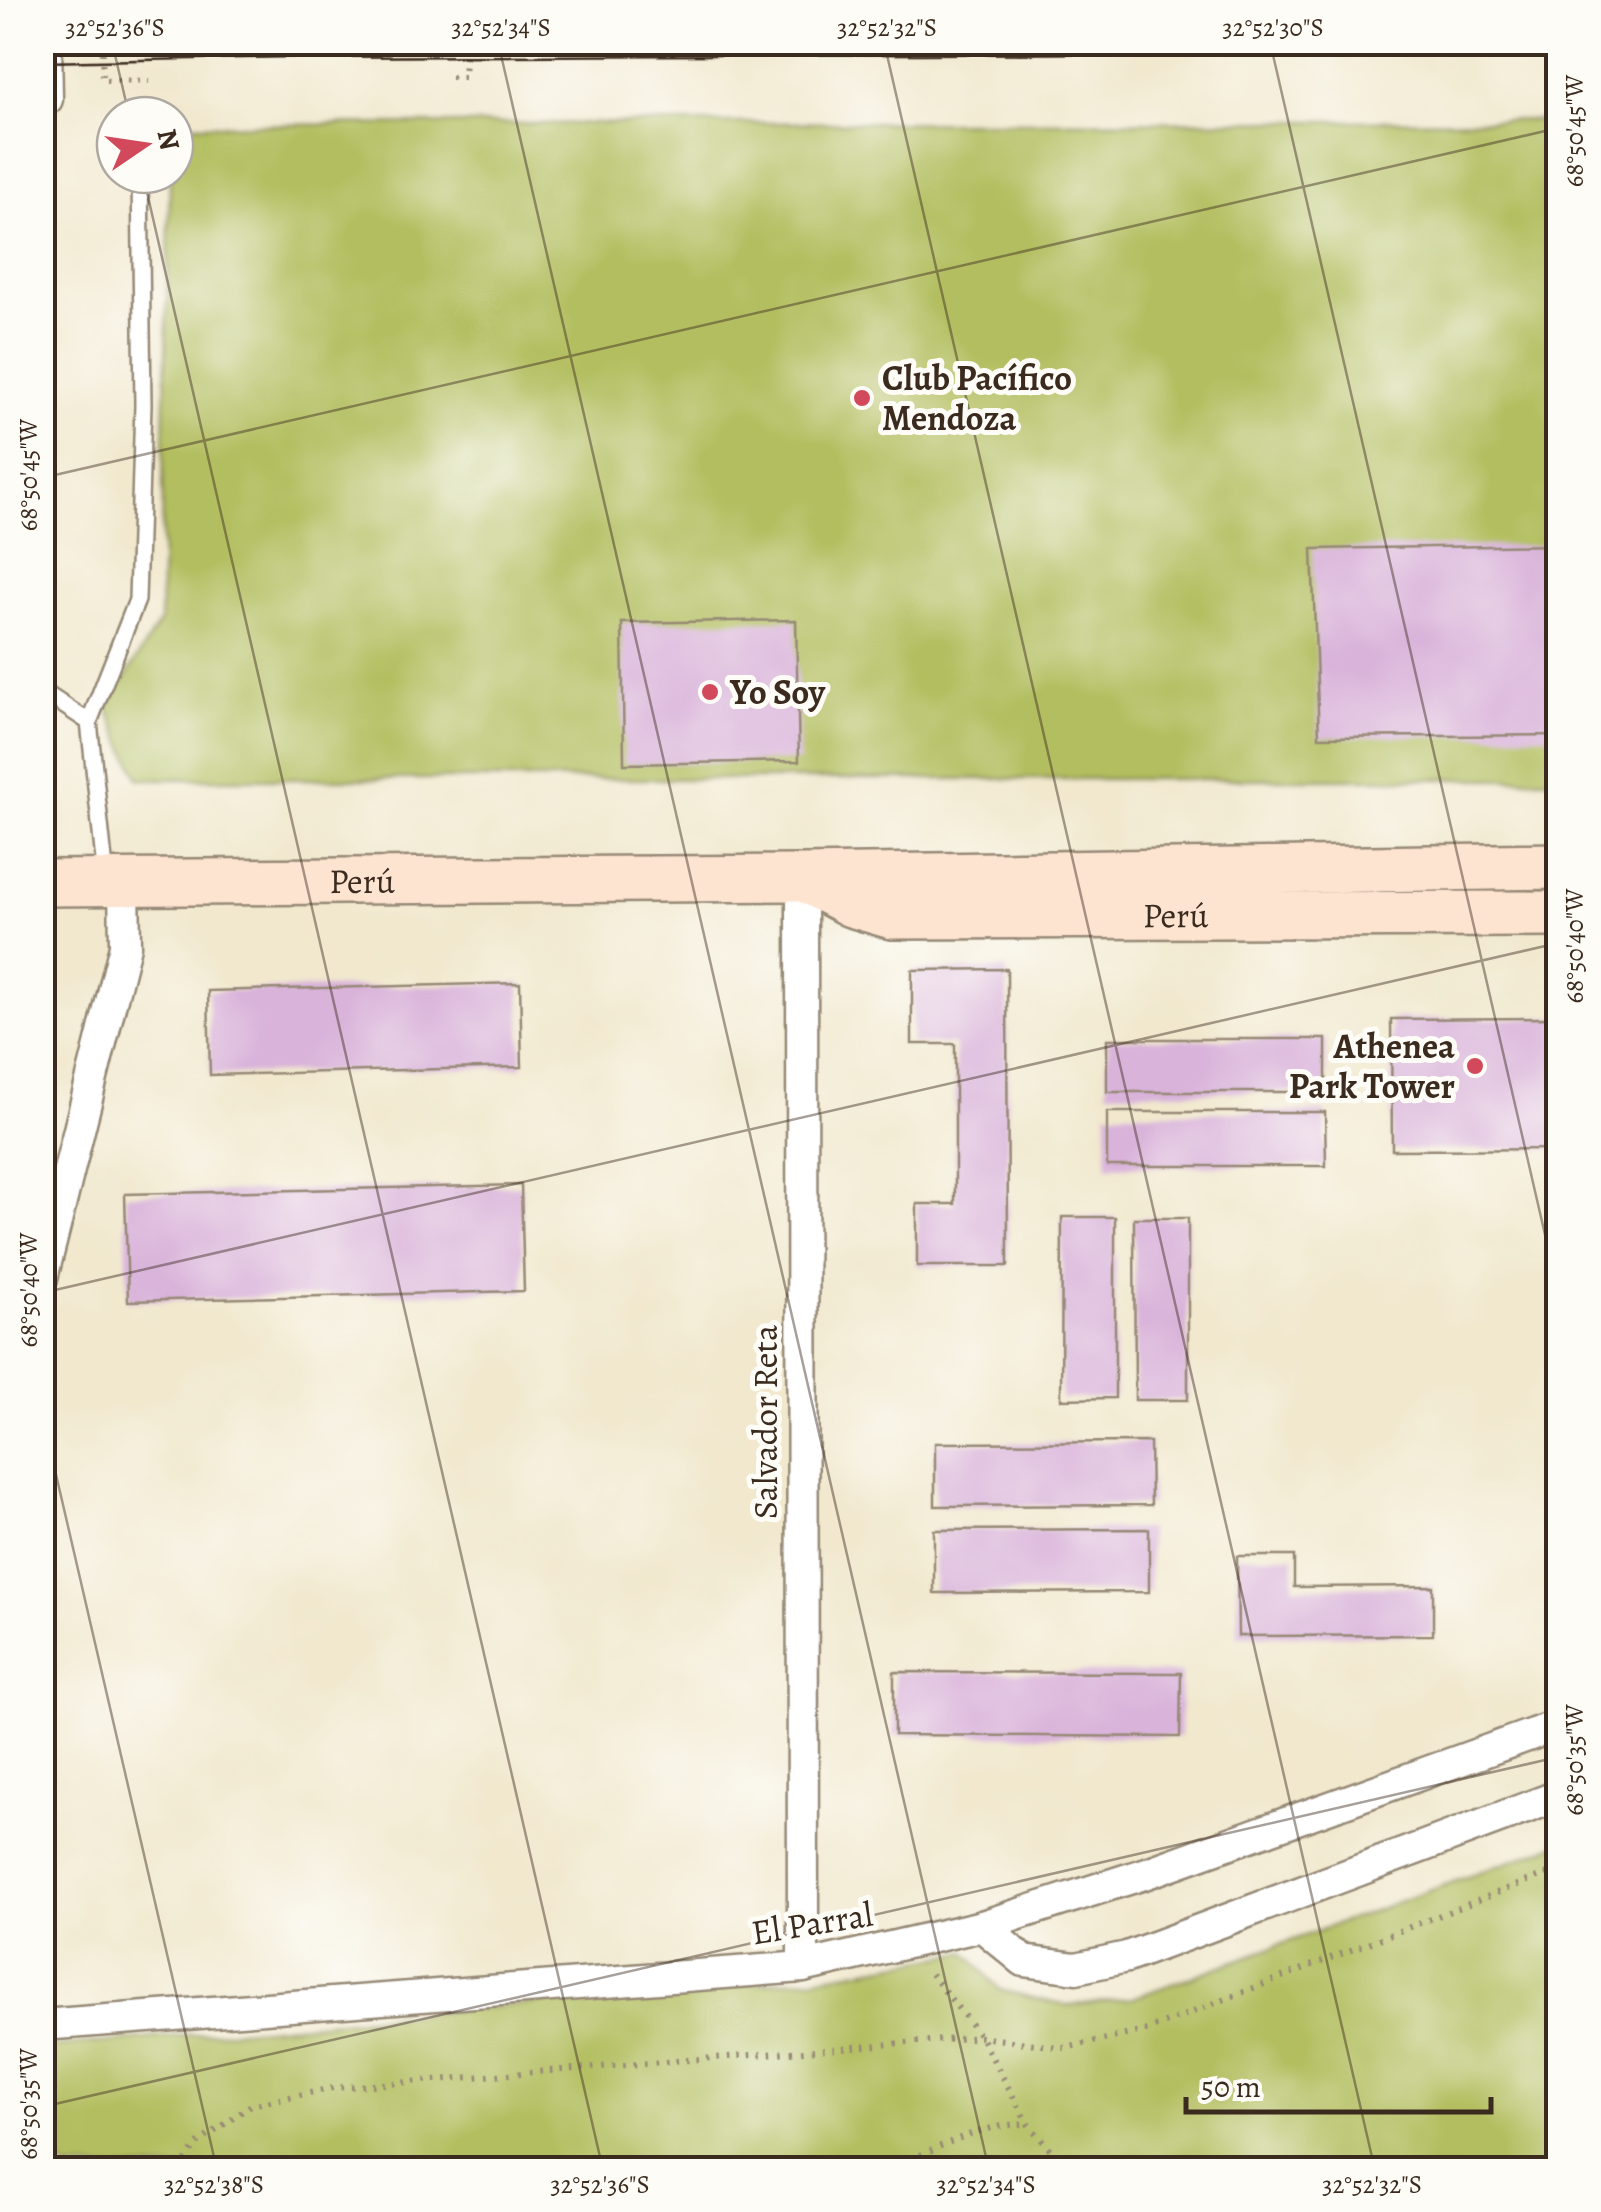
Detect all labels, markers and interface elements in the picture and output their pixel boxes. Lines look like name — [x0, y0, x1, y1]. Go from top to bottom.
text: 32°52'36"S — [65, 11, 165, 45]
text: 32°52'34"S — [451, 11, 551, 45]
text: 32°52'32"S — [837, 11, 937, 45]
text: 32°52'30"S — [1222, 11, 1324, 45]
text: 68°50'45"W — [1558, 74, 1592, 187]
north arrow — [95, 95, 195, 195]
text: N — [148, 125, 189, 154]
place label: Club Pacífico Mendoza — [882, 354, 1072, 442]
marker: Club Pacífico Mendoza — [851, 387, 873, 409]
text: 68°50'45"W — [12, 418, 46, 531]
place label: Yo Soy — [729, 668, 826, 716]
marker: Yo Soy — [699, 681, 721, 703]
street label: Perú — [329, 857, 395, 905]
text: 68°50'40"W — [1558, 888, 1592, 1004]
street label: Perú — [1143, 891, 1209, 939]
place label: Athenea Park Tower — [1289, 1022, 1455, 1110]
marker: Athenea Park Tower — [1464, 1055, 1486, 1077]
text: 68°50'40"W — [12, 1232, 46, 1348]
street label: Salvador Reta — [741, 1324, 789, 1519]
text: 68°50'35"W — [1558, 1704, 1592, 1816]
street label: El Parral — [748, 1890, 876, 1956]
text: 68°50'35"W — [12, 2048, 46, 2160]
scale bar — [1186, 2052, 1491, 2114]
text: 50 m — [1201, 2067, 1261, 2107]
text: 32°52'38"S — [164, 2168, 264, 2202]
text: 32°52'36"S — [550, 2168, 650, 2202]
text: 32°52'34"S — [936, 2168, 1036, 2202]
text: 32°52'32"S — [1322, 2168, 1422, 2202]

